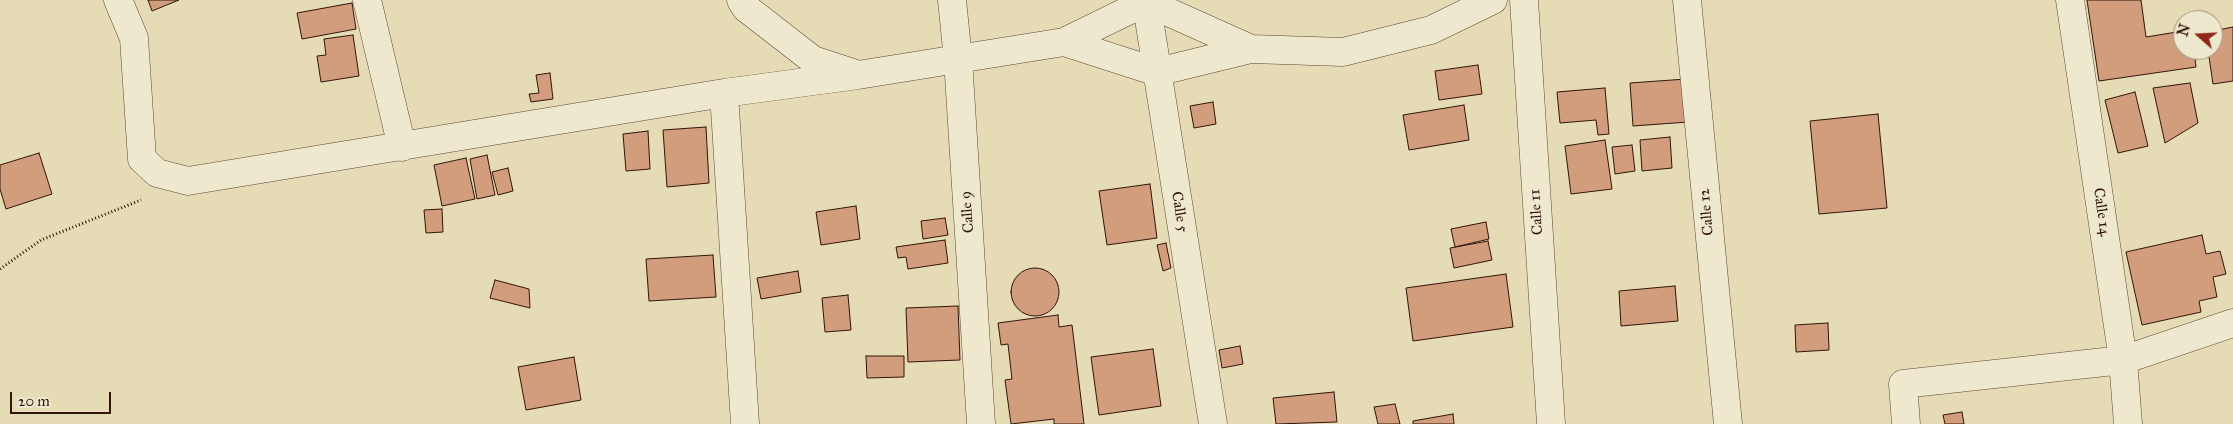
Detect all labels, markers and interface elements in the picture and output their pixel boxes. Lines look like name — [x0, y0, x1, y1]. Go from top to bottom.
north arrow — [2173, 10, 2223, 60]
text: N — [2174, 22, 2194, 39]
street label: Calle 14 — [2089, 187, 2113, 237]
street label: Calle 11 — [1526, 188, 1548, 236]
street label: Calle 12 — [1696, 188, 1718, 236]
street label: Calle 9 — [958, 190, 978, 234]
street label: Calle 5 — [1167, 190, 1191, 234]
scale bar — [12, 382, 114, 414]
text: 20 m — [18, 392, 50, 410]

